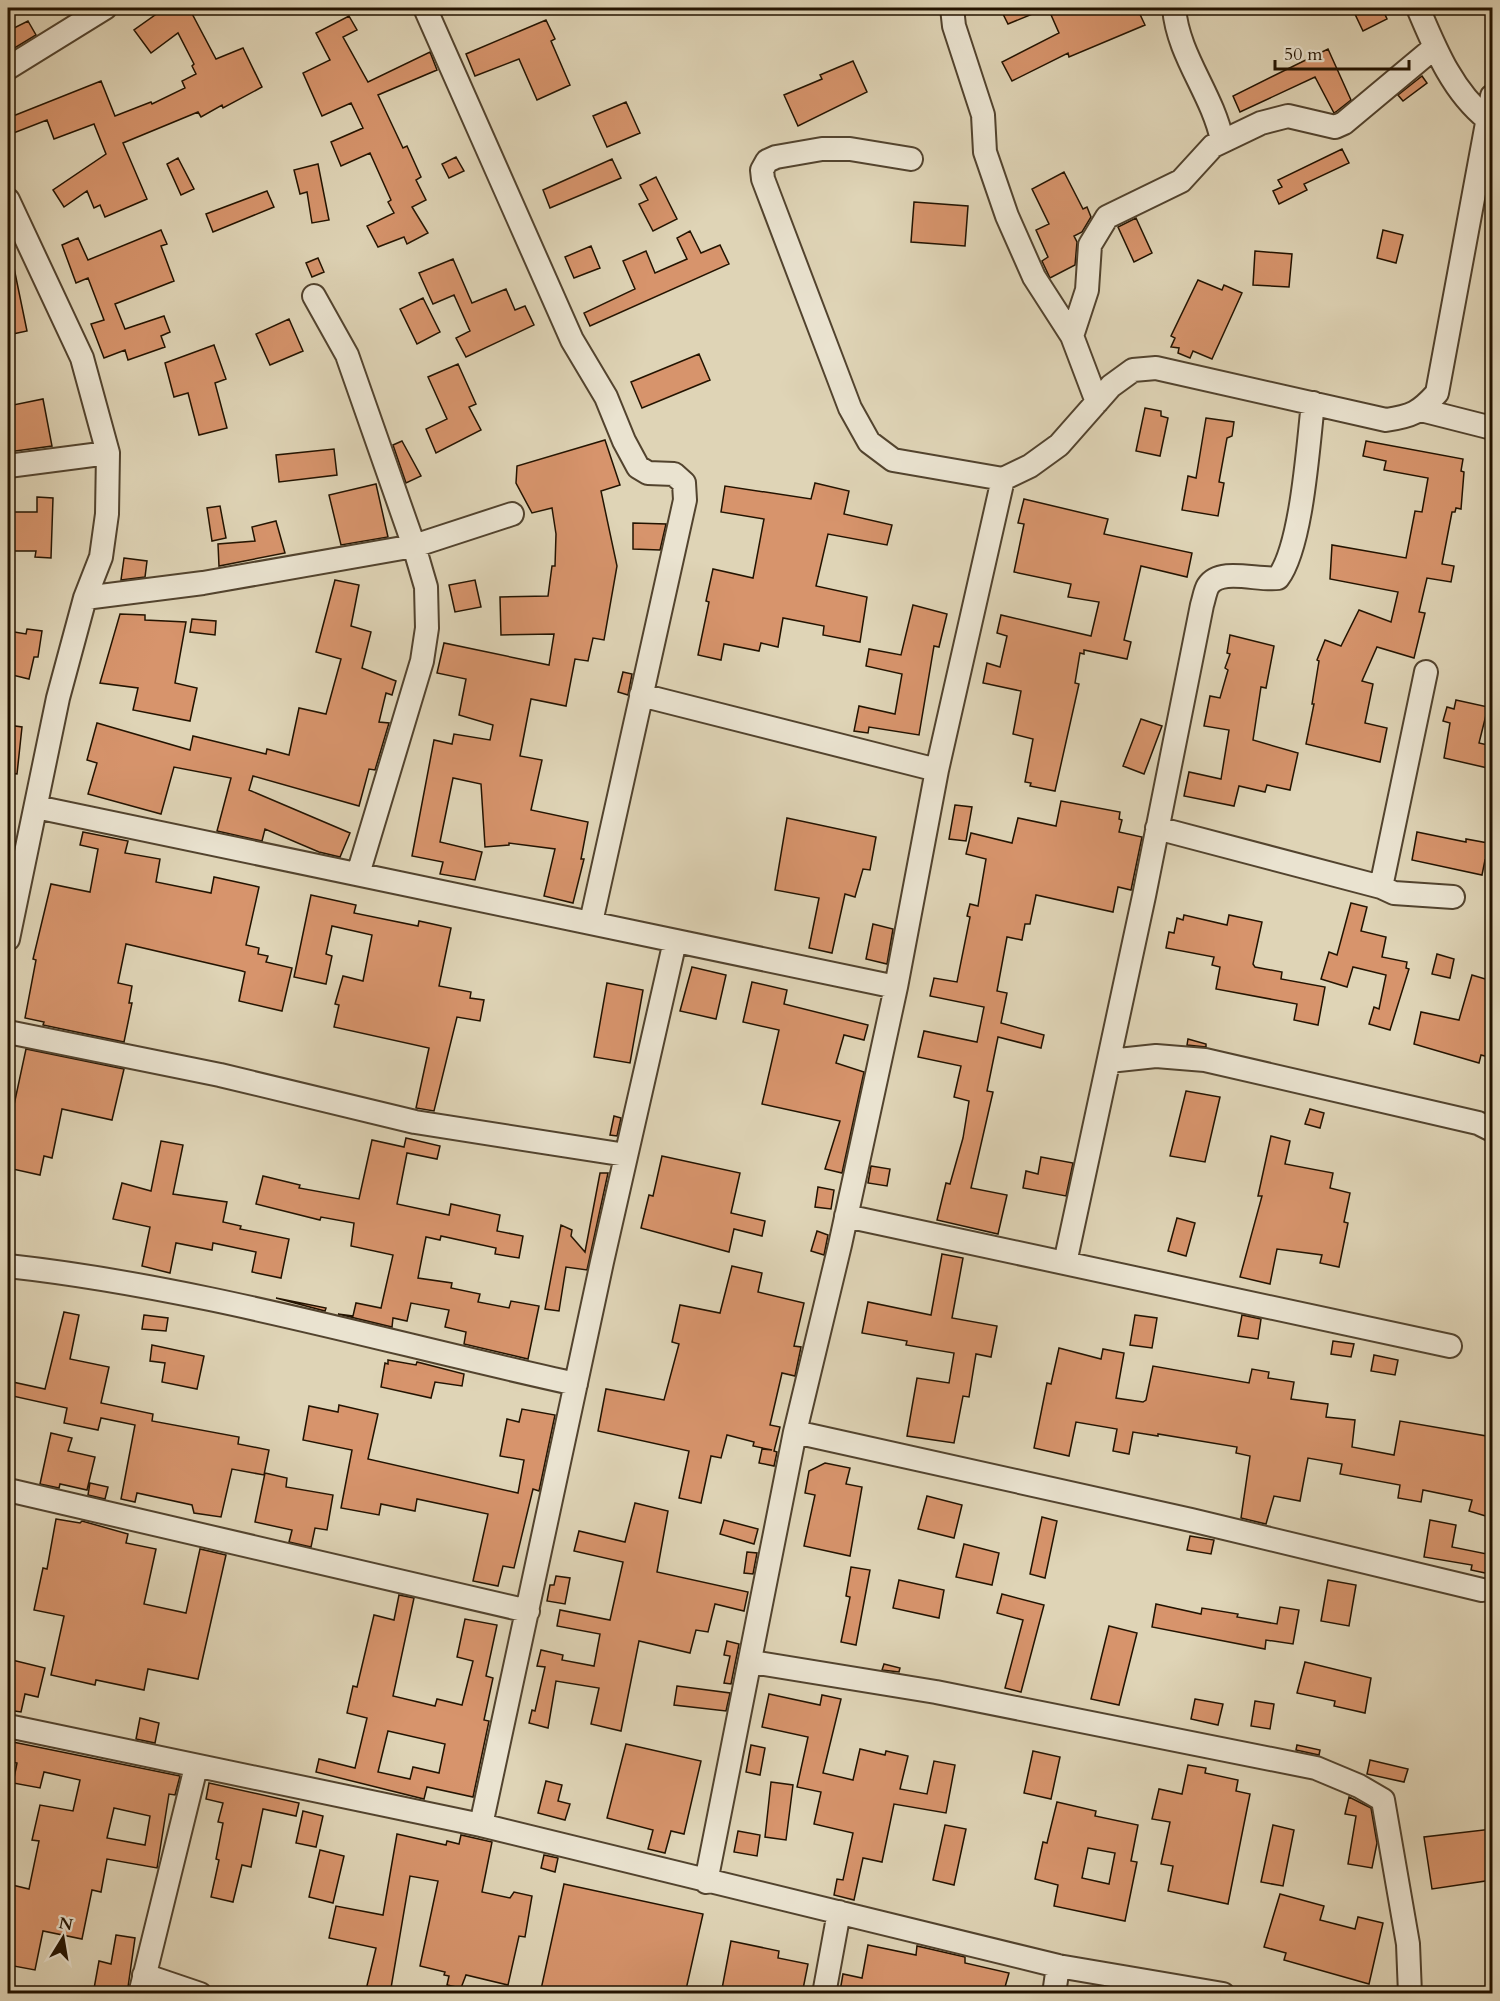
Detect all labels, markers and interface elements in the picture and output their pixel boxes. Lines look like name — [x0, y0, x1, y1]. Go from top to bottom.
scale bar — [1275, 33, 1408, 71]
text: 50 m — [1284, 42, 1323, 67]
north arrow — [33, 1908, 93, 1968]
text: N — [57, 1912, 75, 1936]

